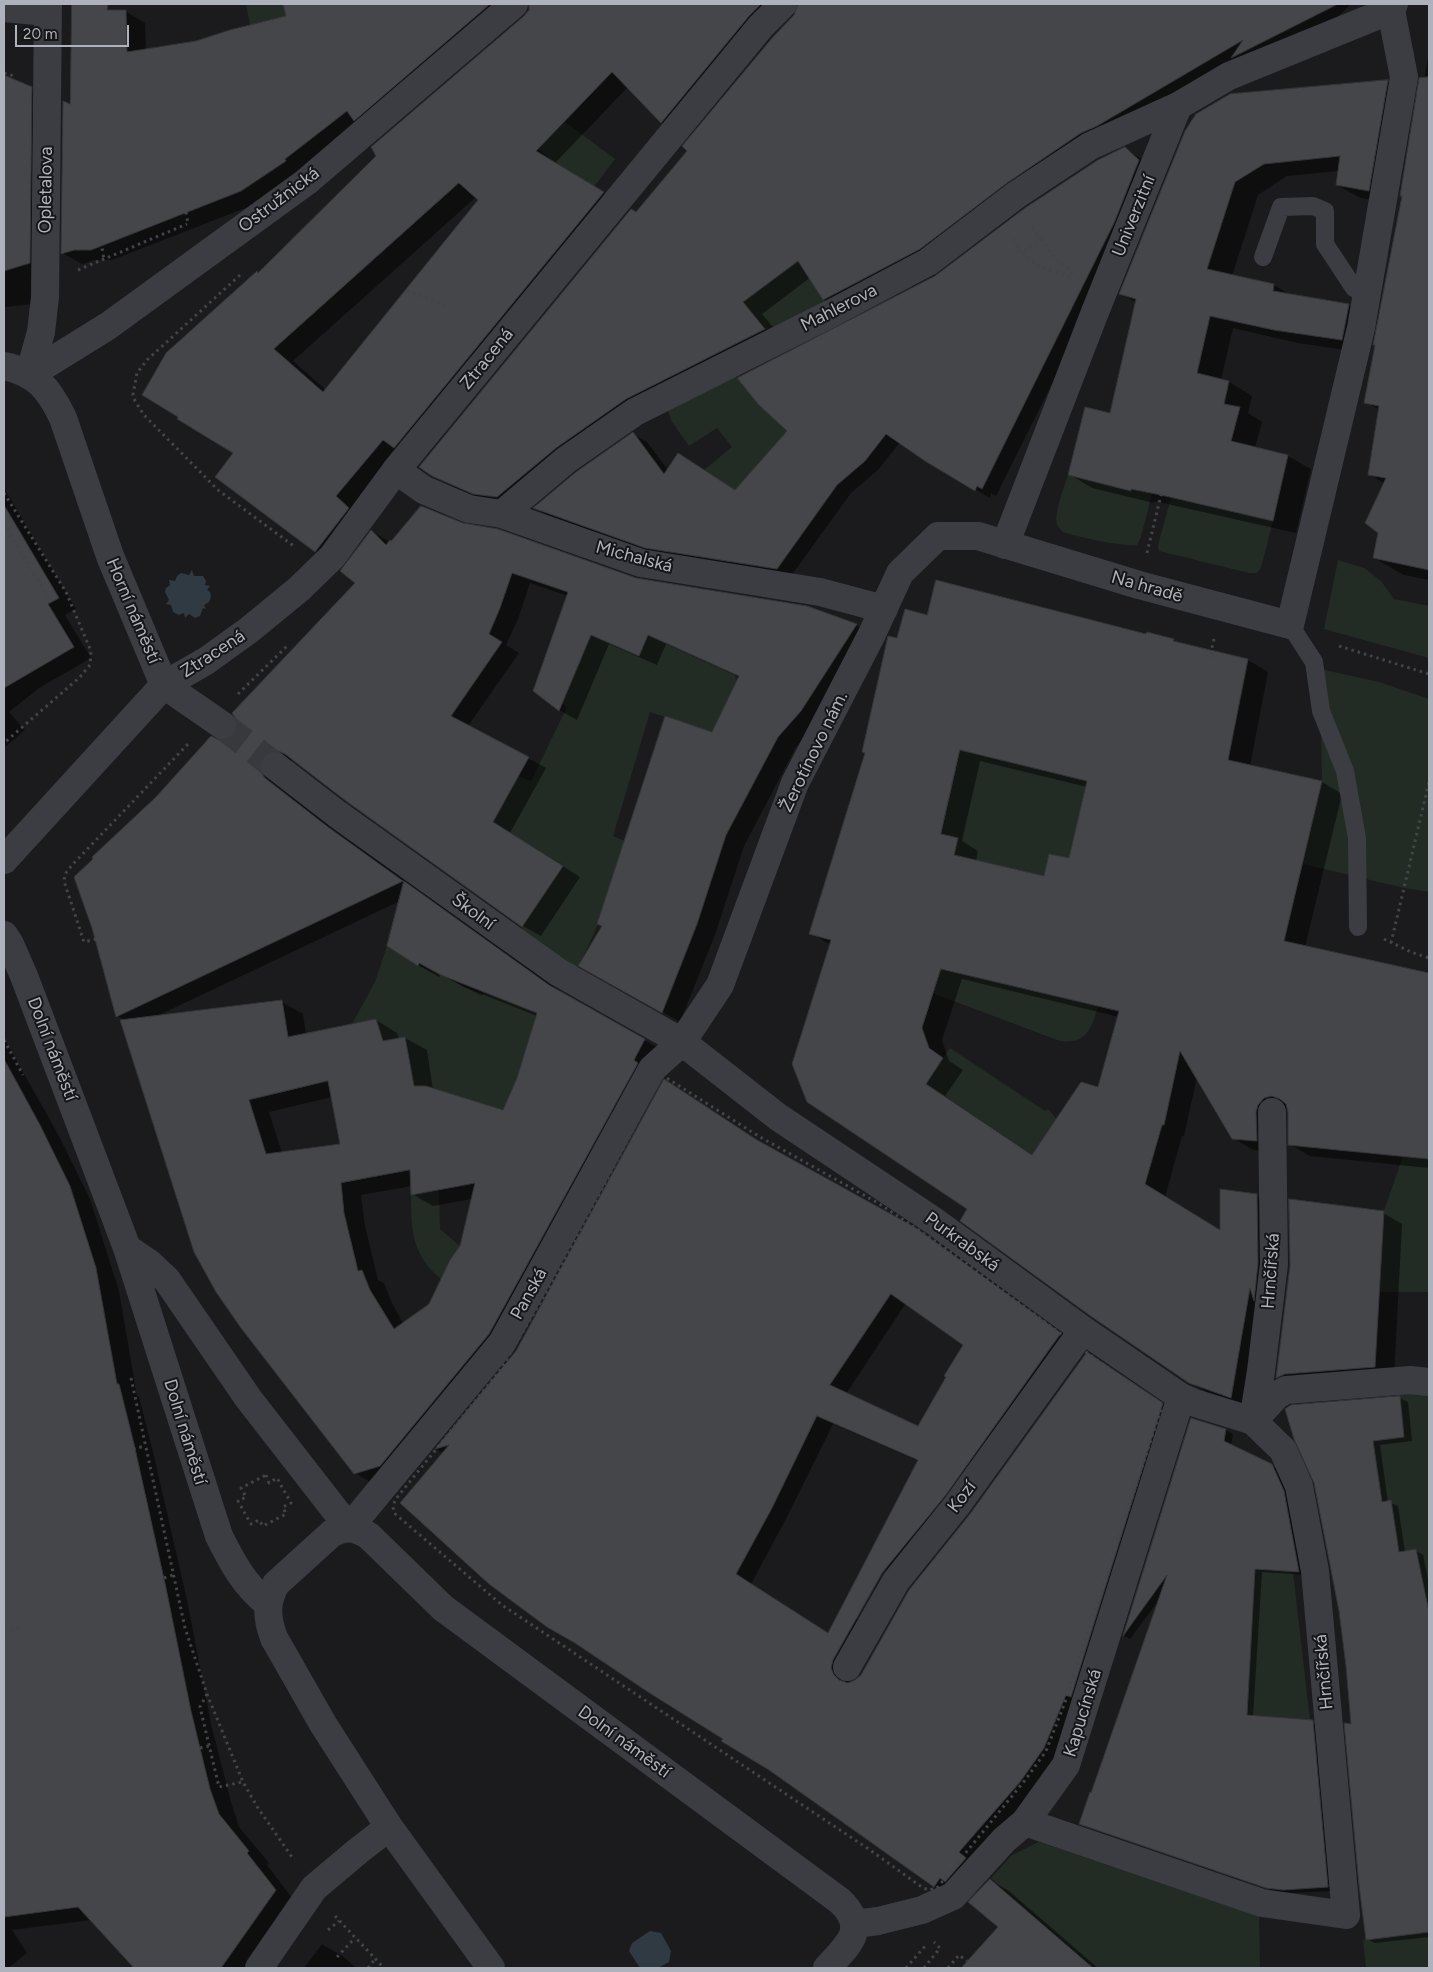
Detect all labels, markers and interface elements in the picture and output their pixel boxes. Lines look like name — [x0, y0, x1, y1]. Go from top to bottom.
scale bar — [18, 15, 131, 47]
text: 20 m — [23, 25, 57, 43]
street label: Opletalova — [34, 146, 58, 234]
street label: Ostružnická — [234, 163, 324, 237]
street label: Univerzitní — [1108, 172, 1160, 260]
street label: Mahlerova — [797, 280, 881, 336]
street label: Ztracená — [456, 324, 518, 394]
street label: Michalská — [593, 536, 675, 578]
street label: Horní náměstí — [101, 555, 165, 667]
street label: Na hradě — [1109, 567, 1185, 607]
street label: Ztracená — [177, 625, 249, 683]
street label: Žerotínovo nám. — [775, 688, 853, 816]
street label: Školní — [447, 889, 499, 935]
street label: Dolní náměstí — [22, 994, 82, 1104]
street label: Purkrabská — [920, 1208, 1004, 1276]
street label: Hrnčířská — [1258, 1232, 1284, 1310]
street label: Panská — [506, 1264, 552, 1324]
street label: Dolní náměstí — [159, 1377, 211, 1487]
street label: Kozí — [943, 1477, 981, 1517]
street label: Hrnčířská — [1310, 1633, 1338, 1711]
street label: Kapucínská — [1059, 1666, 1107, 1760]
street label: Dolní náměstí — [573, 1701, 675, 1783]

